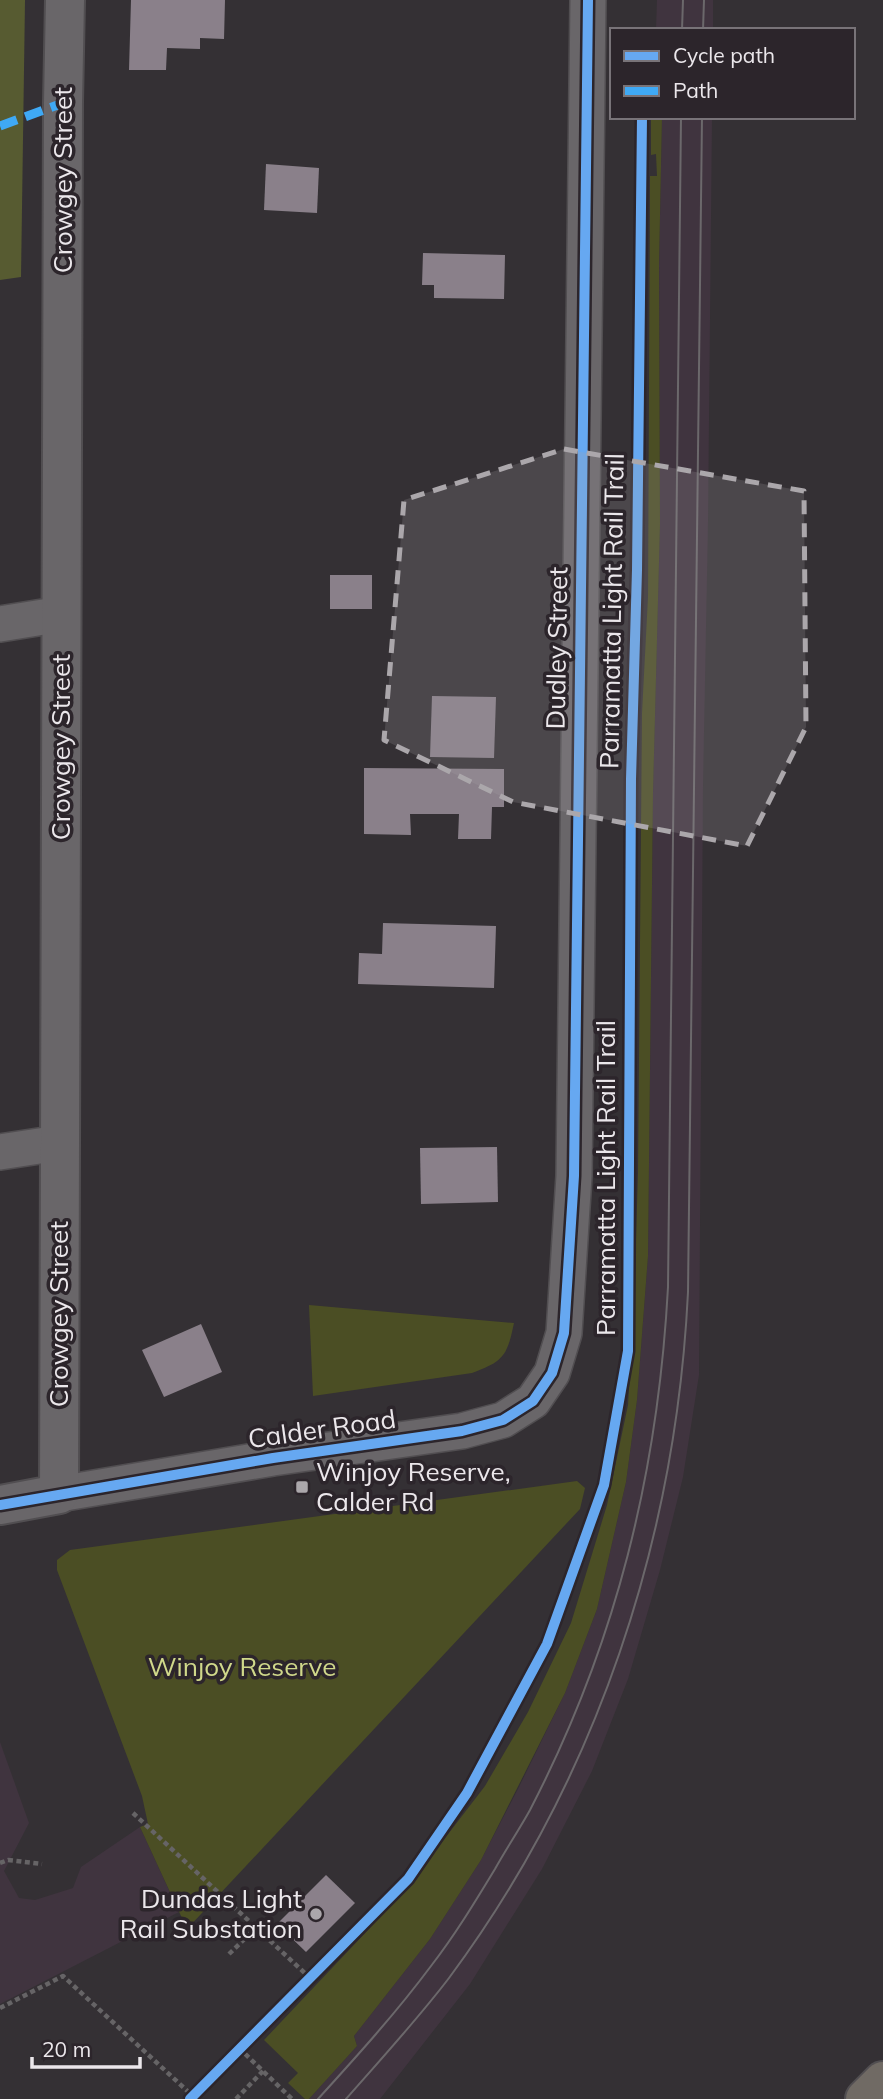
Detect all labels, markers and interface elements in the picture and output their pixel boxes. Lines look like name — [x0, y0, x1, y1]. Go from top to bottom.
legend — [610, 28, 855, 119]
text: Cycle path — [673, 42, 775, 68]
text: Path — [673, 77, 718, 103]
street label: Crowgey Street — [46, 87, 79, 273]
street label: Parramatta Light Rail Trail — [592, 453, 631, 769]
street label: Dudley Street — [539, 566, 574, 730]
street label: Crowgey Street — [44, 654, 77, 840]
street label: Parramatta Light Rail Trail — [589, 1020, 622, 1336]
street label: Crowgey Street — [42, 1221, 75, 1407]
street label: Calder Road — [246, 1402, 398, 1455]
place label: Winjoy Reserve, Calder Rd — [316, 1455, 511, 1518]
marker: Winjoy Reserve, Calder Rd — [294, 1479, 310, 1495]
park label: Winjoy Reserve — [148, 1650, 336, 1683]
place label: Dundas Light Rail Substation — [120, 1882, 302, 1945]
marker: Dundas Light Rail Substation — [308, 1906, 324, 1922]
scale bar — [32, 2025, 140, 2070]
text: 20 m — [42, 2036, 91, 2062]

